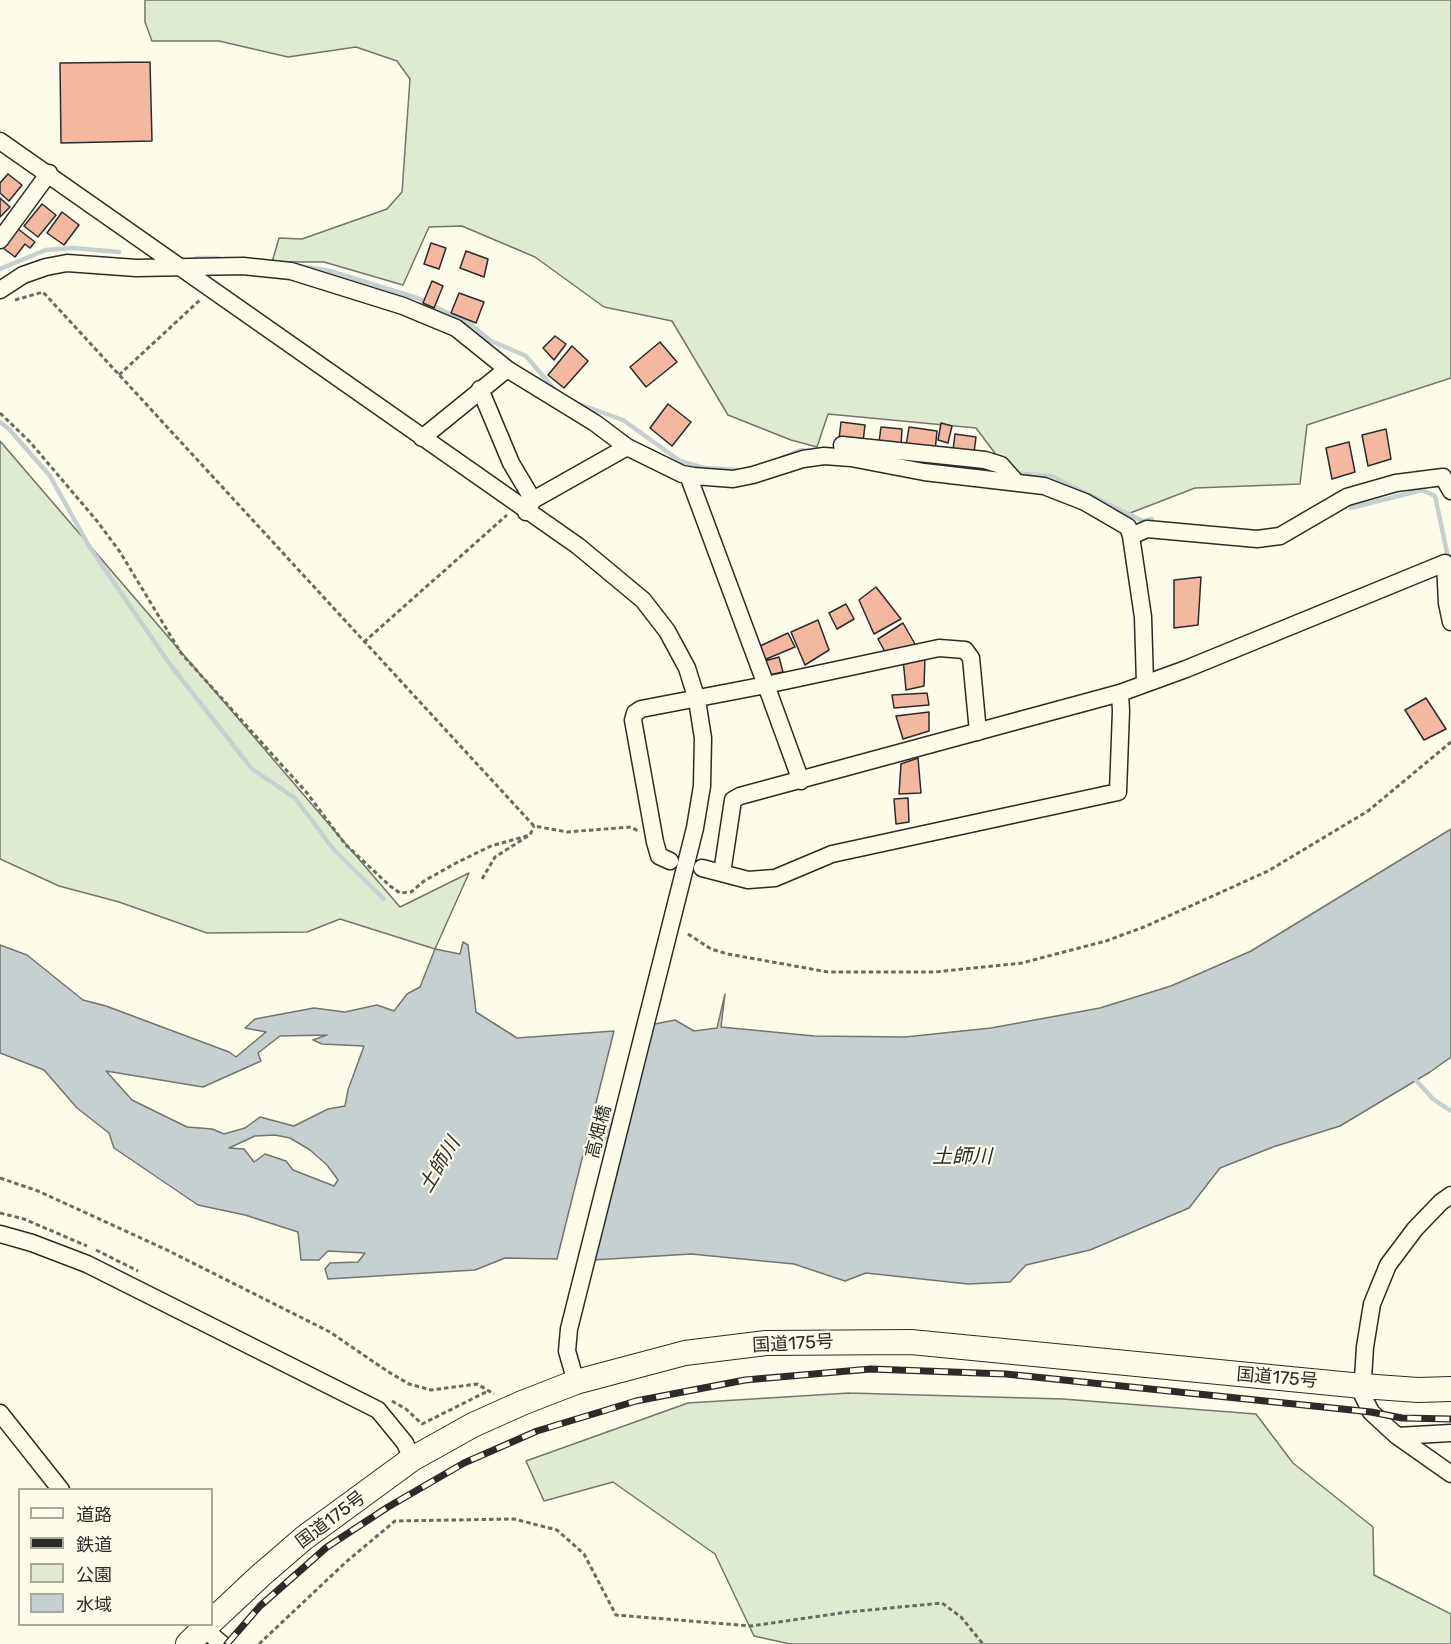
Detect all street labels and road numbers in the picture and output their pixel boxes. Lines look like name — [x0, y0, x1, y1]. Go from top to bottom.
street label: 高畑橋 — [582, 1103, 616, 1161]
street label: 国道175号 — [752, 1331, 834, 1357]
street label: 国道175号 — [1235, 1364, 1319, 1392]
street label: 国道175号 — [292, 1487, 370, 1553]

